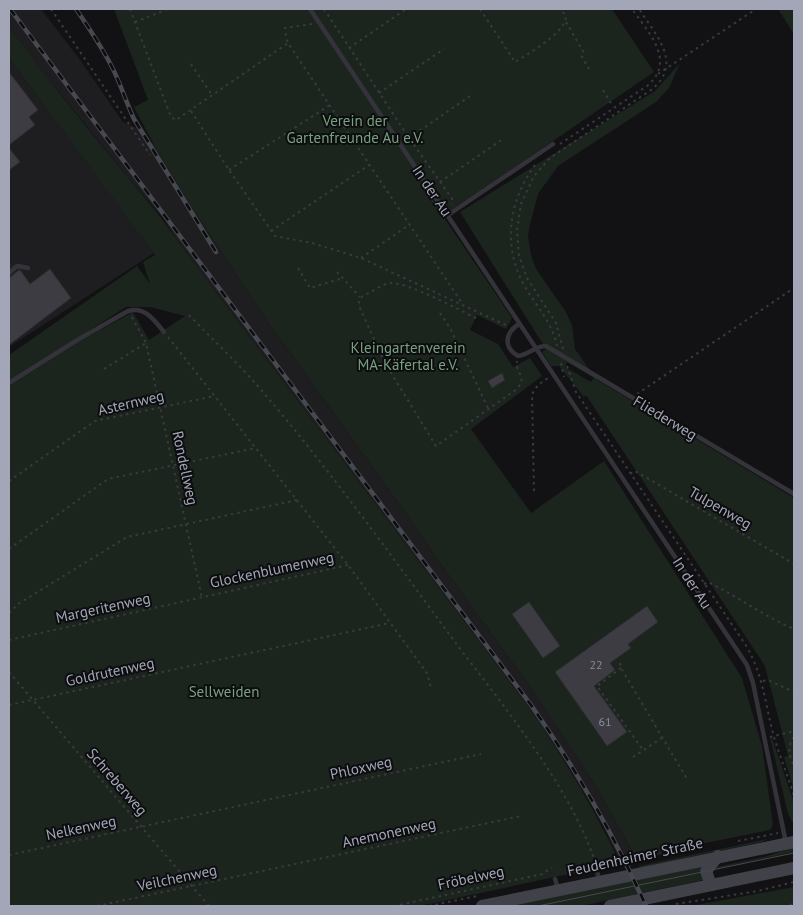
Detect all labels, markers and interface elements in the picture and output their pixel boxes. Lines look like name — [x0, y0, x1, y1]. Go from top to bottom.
park label: Verein der Gartenfreunde Au e.V. — [286, 111, 424, 147]
street label: In der Au — [408, 161, 456, 220]
park label: Kleingartenverein MA-Käfertal e.V. — [351, 338, 465, 374]
street label: Asternweg — [96, 386, 166, 419]
street label: Fliederweg — [630, 391, 701, 444]
street label: Rondellweg — [168, 429, 203, 507]
street label: Tulpenweg — [685, 482, 755, 533]
street label: Glockenblumenweg — [208, 547, 336, 592]
street label: In der Au — [669, 553, 716, 612]
street label: Margeritenweg — [54, 588, 152, 627]
street label: Goldrutenweg — [64, 653, 156, 690]
house number: 22 — [589, 657, 603, 672]
park label: Sellweiden — [189, 682, 259, 701]
house number: 61 — [598, 714, 612, 729]
street label: Schreberweg — [83, 744, 152, 819]
street label: Phloxweg — [328, 752, 394, 783]
street label: Nelkenweg — [44, 811, 118, 844]
street label: Anemonenweg — [340, 813, 437, 852]
street label: Feudenheimer Straße — [565, 833, 704, 880]
street label: Veilchenweg — [134, 860, 218, 895]
street label: Fröbelweg — [436, 861, 506, 894]

